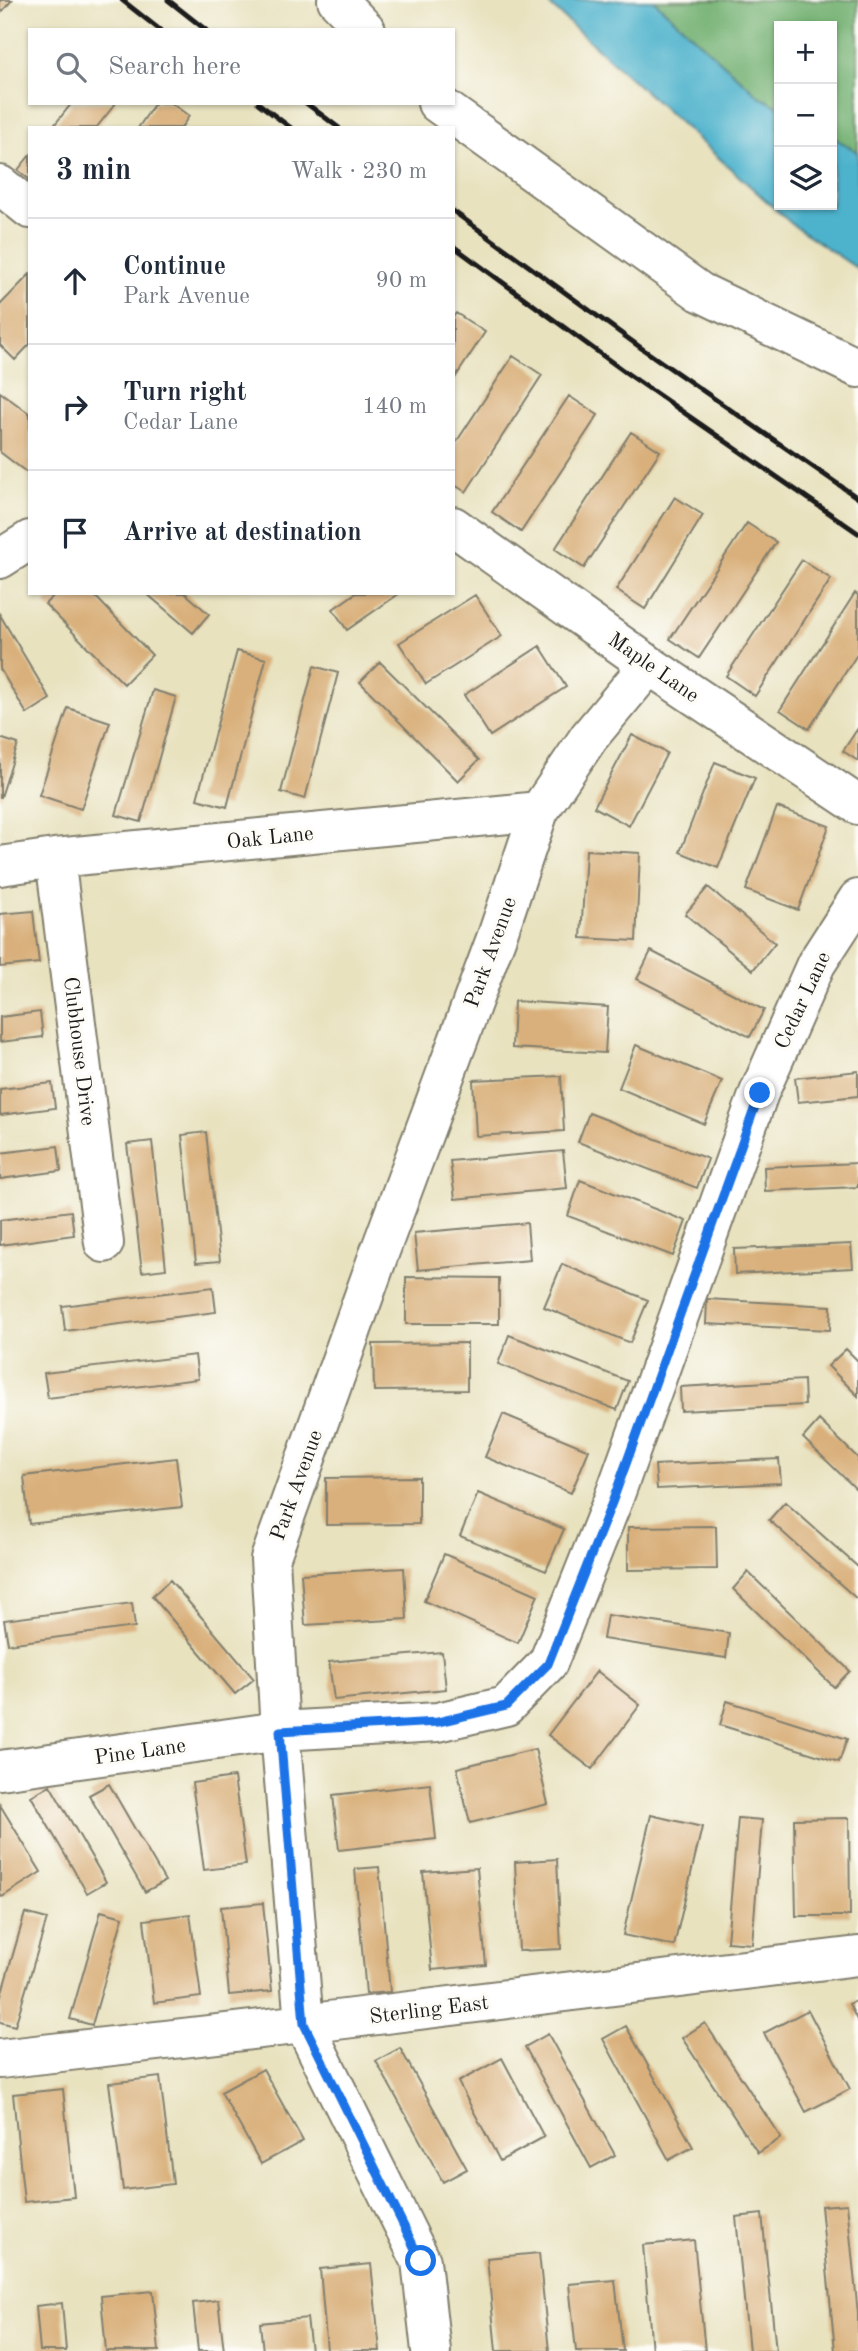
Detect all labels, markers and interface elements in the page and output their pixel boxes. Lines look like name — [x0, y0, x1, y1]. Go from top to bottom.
map controls — [774, 21, 837, 210]
button: + — [774, 21, 837, 84]
search box — [28, 28, 455, 105]
icon: search — [52, 48, 90, 86]
text: Search here — [108, 54, 241, 80]
button: − — [774, 84, 837, 147]
button: layers — [774, 147, 837, 210]
text: 3 min — [56, 156, 131, 186]
text: Walk · 230 m — [291, 160, 427, 183]
text: Continue — [123, 254, 226, 280]
icon: ahead — [56, 262, 94, 300]
text: 90 m — [376, 269, 427, 292]
text: Park Avenue — [123, 285, 250, 308]
text: Turn right — [123, 380, 246, 406]
icon: right — [56, 388, 94, 426]
text: 140 m — [362, 395, 427, 418]
text: Cedar Lane — [123, 411, 238, 434]
icon: arrive — [56, 514, 94, 552]
text: Arrive at destination — [123, 520, 362, 546]
street label: Maple Lane — [604, 629, 702, 707]
street label: Oak Lane — [226, 823, 315, 853]
street label: Park Avenue — [462, 894, 521, 1011]
street label: Cedar Lane — [772, 949, 835, 1053]
street label: Clubhouse Drive — [59, 976, 98, 1127]
route end — [744, 1077, 775, 1108]
street label: Park Avenue — [268, 1427, 327, 1544]
street label: Pine Lane — [93, 1736, 187, 1769]
street label: Sterling East — [368, 1993, 490, 2028]
route start — [405, 2245, 436, 2276]

